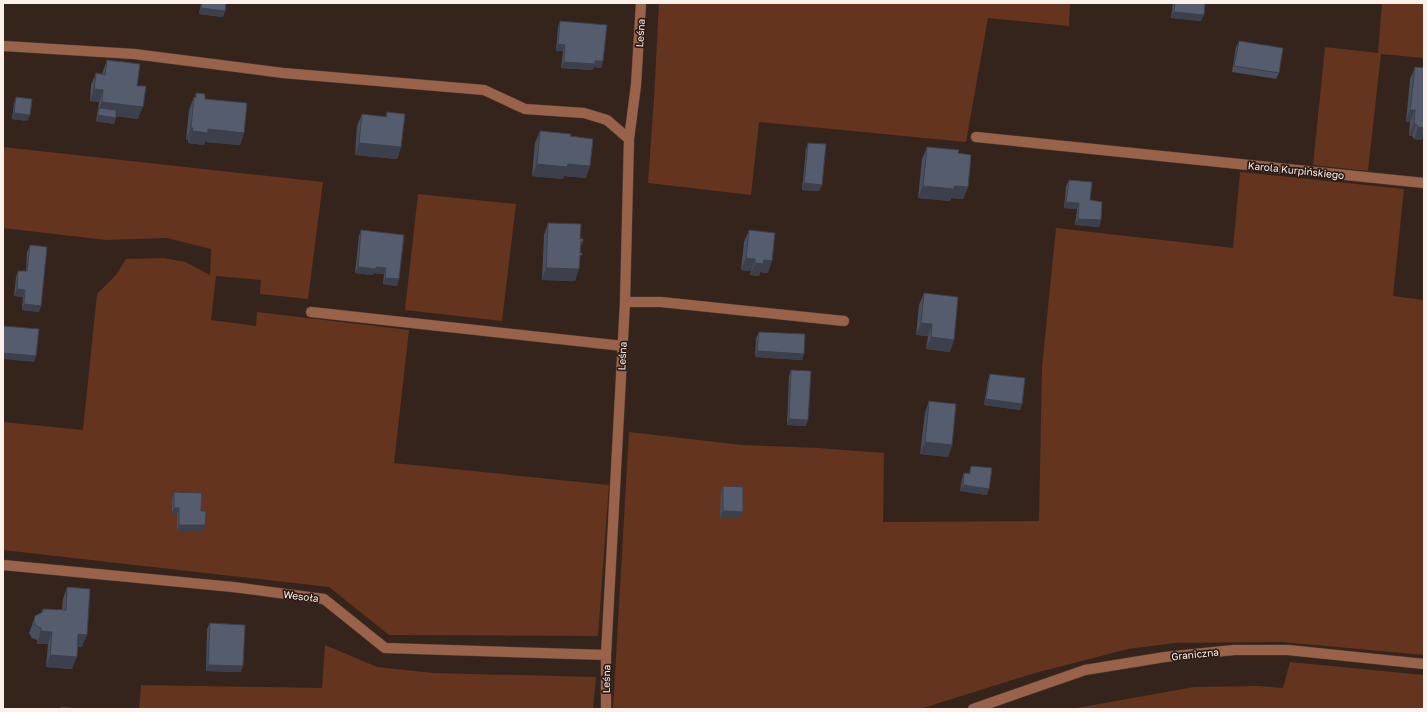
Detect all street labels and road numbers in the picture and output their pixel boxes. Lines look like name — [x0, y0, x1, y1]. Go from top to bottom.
street label: Leśna — [633, 18, 647, 48]
street label: Karola Kurpińskiego — [1247, 159, 1345, 181]
street label: Leśna — [615, 341, 629, 371]
street label: Wesoła — [283, 588, 319, 604]
street label: Graniczna — [1171, 646, 1219, 662]
street label: Leśna — [600, 665, 612, 693]

